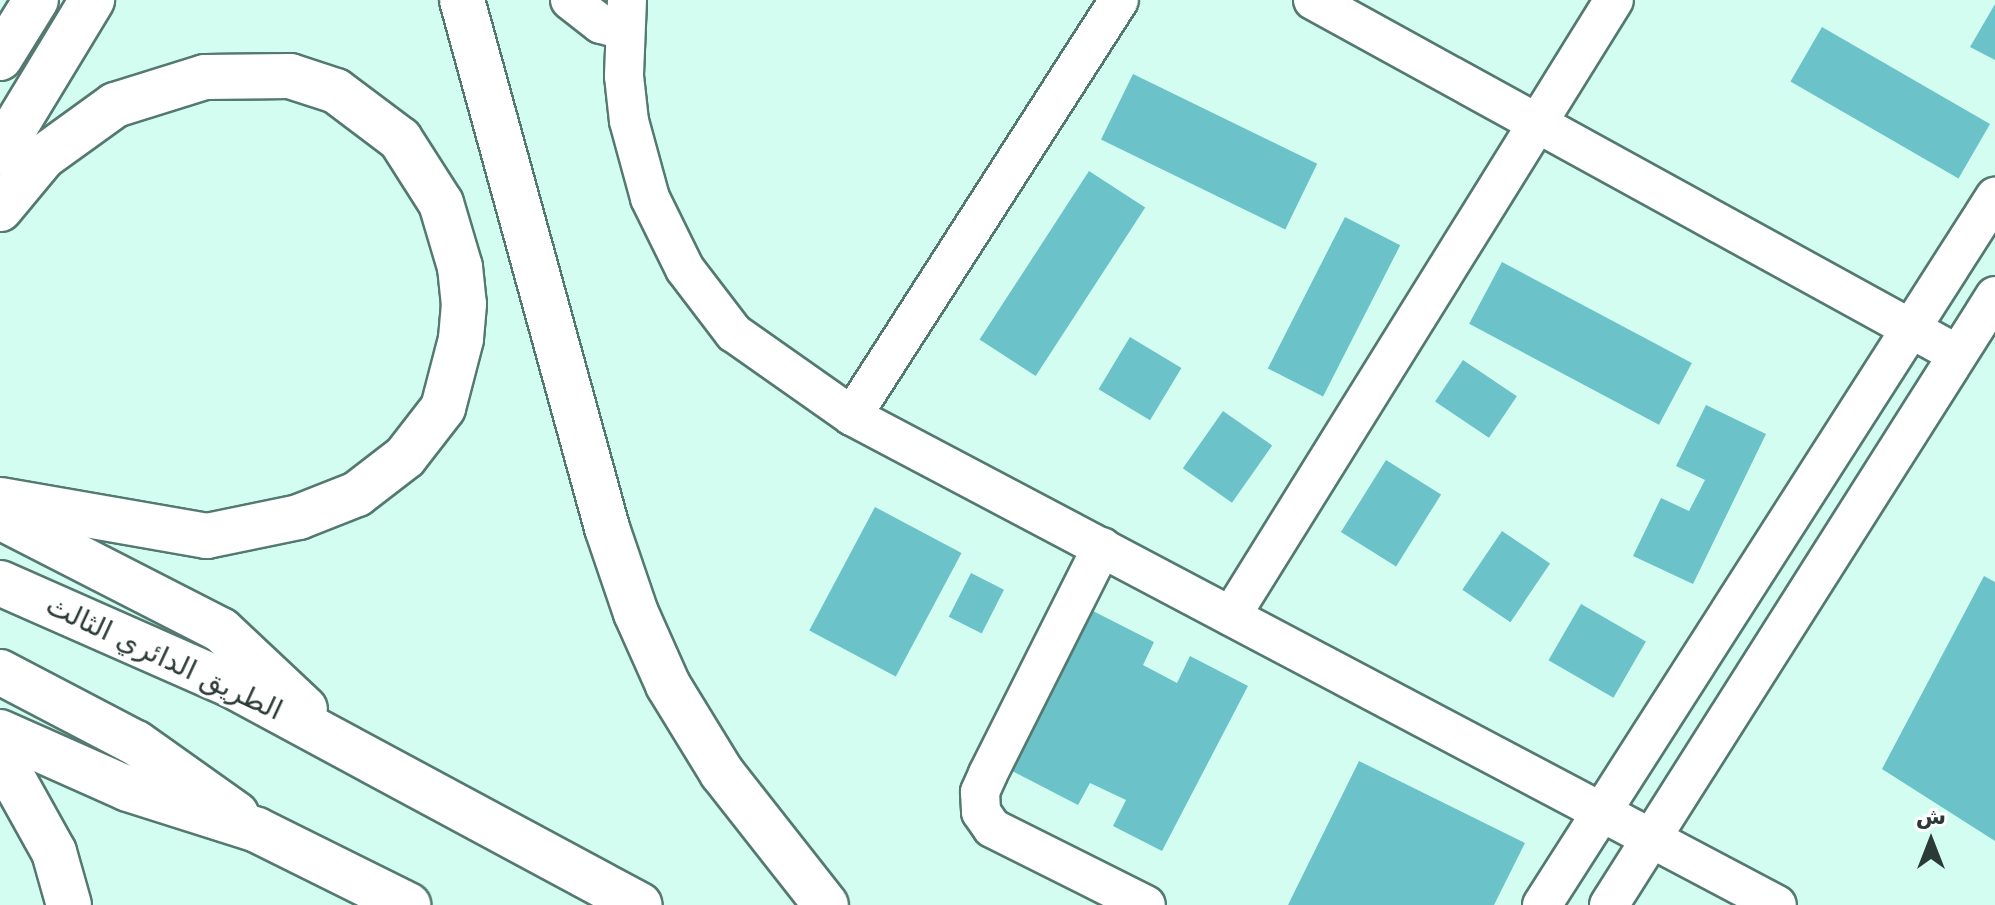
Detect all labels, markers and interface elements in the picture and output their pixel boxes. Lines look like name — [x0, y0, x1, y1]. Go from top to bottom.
street label: الطريق الدائري الثالث — [40, 588, 288, 728]
north arrow — [1891, 801, 1971, 881]
text: ش — [1916, 804, 1946, 829]

